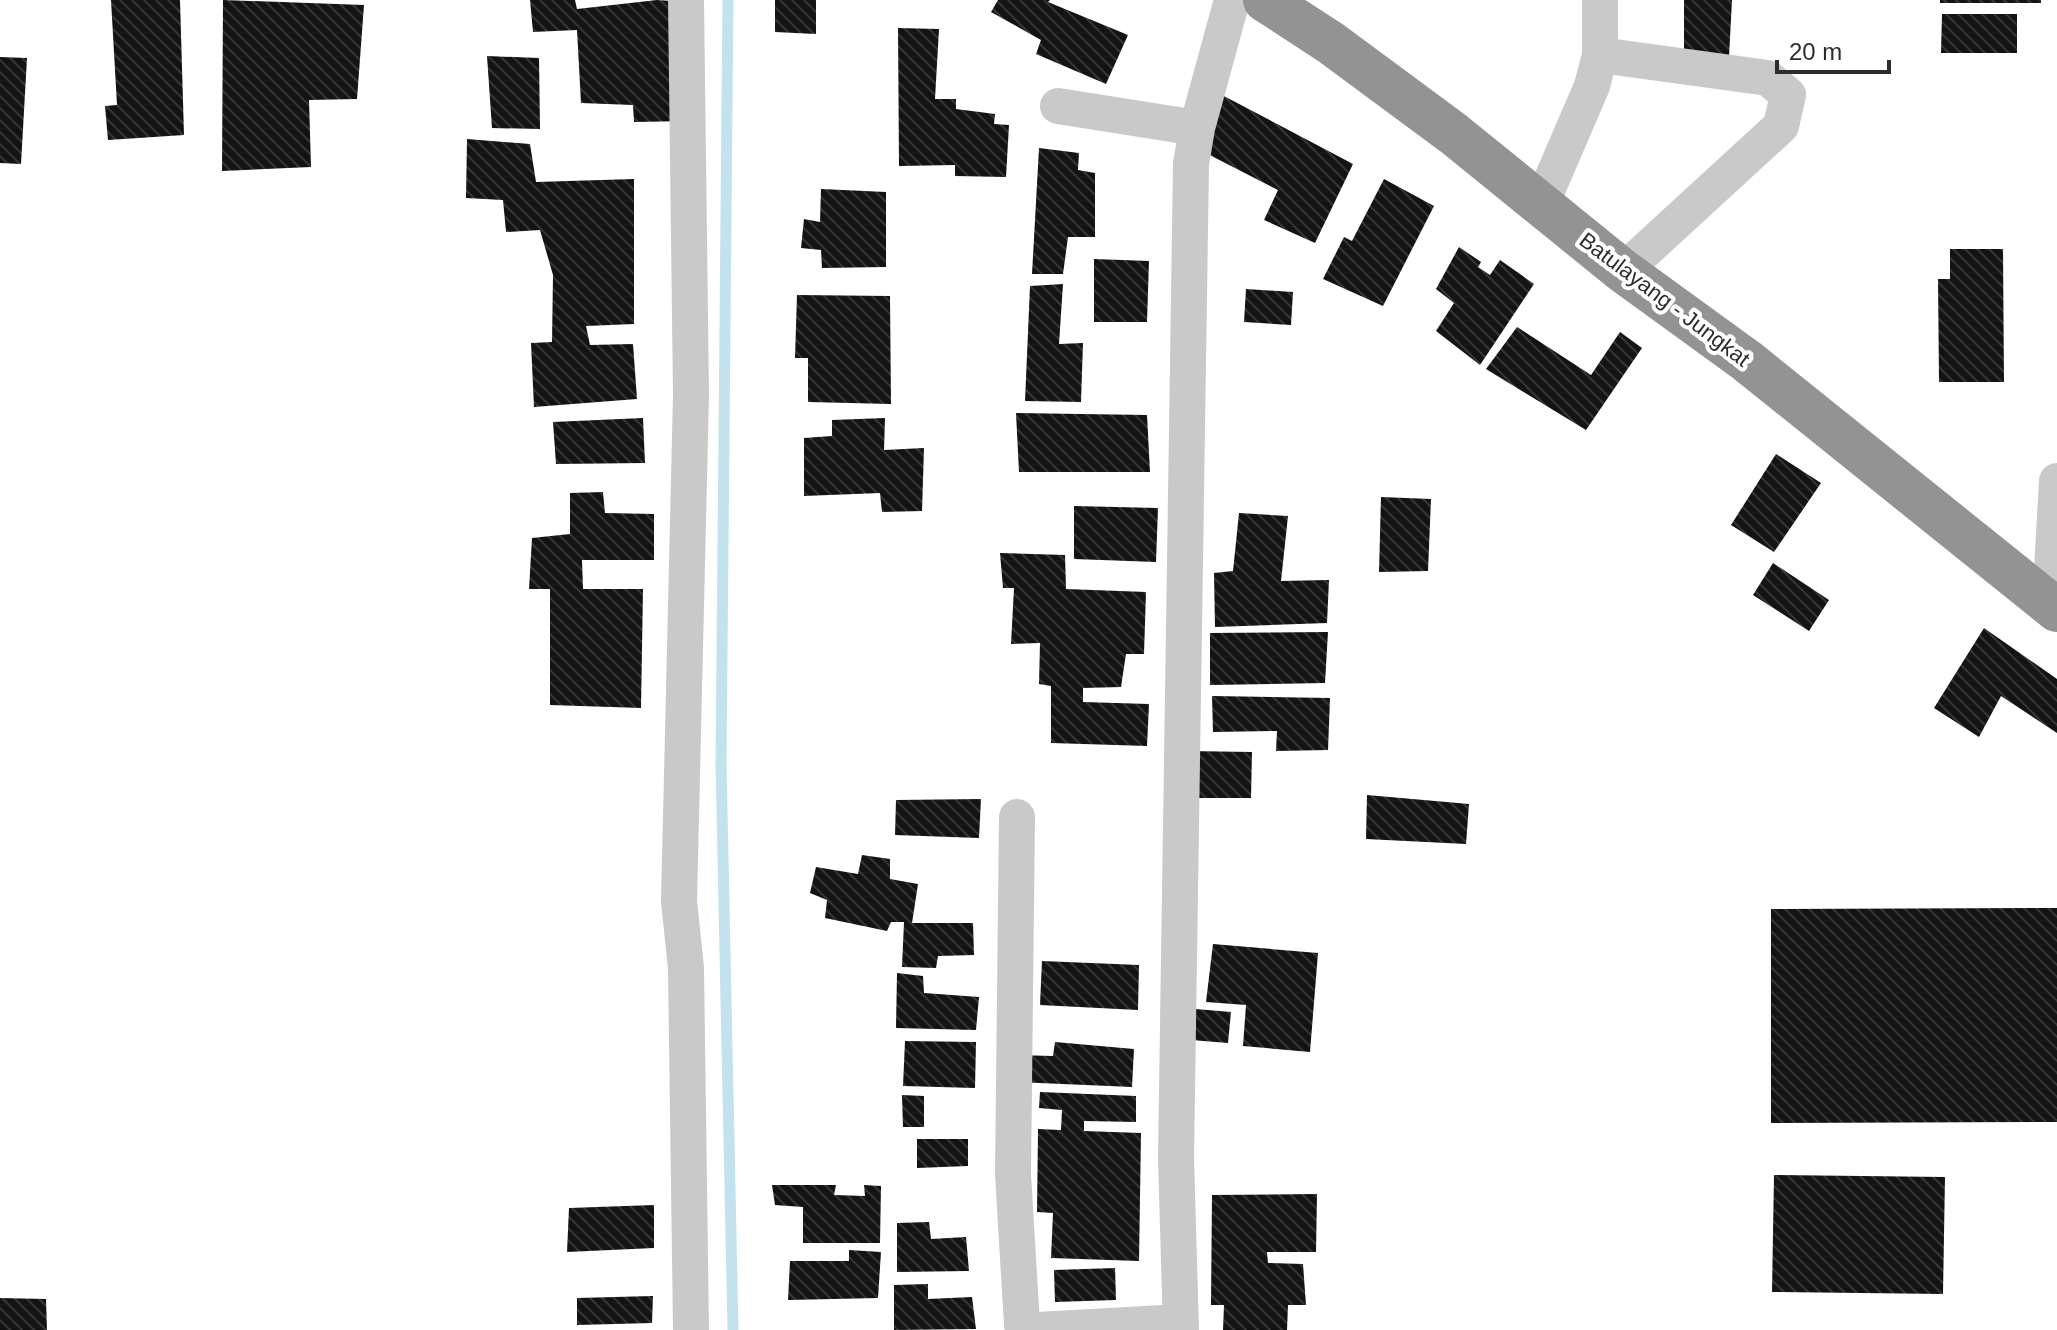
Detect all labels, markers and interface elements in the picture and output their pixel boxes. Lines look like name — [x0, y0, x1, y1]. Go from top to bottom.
scale bar — [1777, 24, 1889, 74]
text: 20 m — [1789, 38, 1842, 65]
street label: Batulayang - Jungkat — [1575, 227, 1755, 372]

